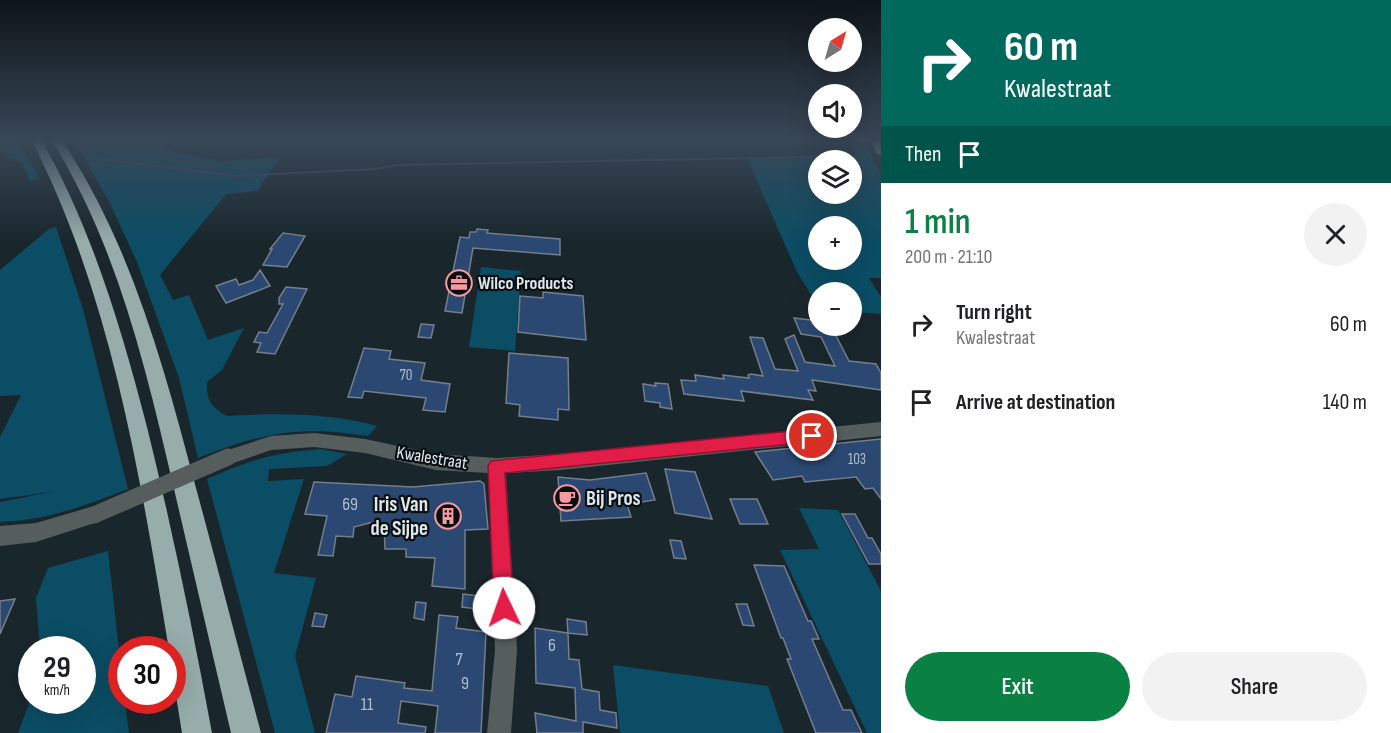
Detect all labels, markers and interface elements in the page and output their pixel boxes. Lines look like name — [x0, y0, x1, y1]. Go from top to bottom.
north arrow — [808, 18, 862, 72]
map controls — [808, 18, 862, 336]
text: 60 m — [1004, 22, 1078, 73]
icon: right — [905, 24, 983, 102]
text: Kwalestraat — [1004, 73, 1111, 105]
button: sound — [808, 84, 862, 138]
icon: arrive — [953, 138, 986, 171]
text: Then — [905, 141, 941, 168]
button: layers — [808, 150, 862, 204]
text: 1 min — [905, 201, 970, 244]
button: close — [1304, 203, 1367, 266]
button: + — [808, 216, 862, 270]
text: 200 m · 21:10 — [905, 245, 992, 269]
office icon: Wilco Products — [444, 268, 474, 298]
place label: Wilco Products — [478, 273, 574, 294]
button: − — [808, 282, 862, 336]
text: Turn right — [956, 299, 1032, 326]
icon: right — [905, 308, 938, 341]
text: 60 m — [1330, 311, 1367, 338]
text: Kwalestraat — [956, 326, 1035, 350]
house number: 70 — [400, 366, 412, 385]
icon: arrive — [905, 386, 938, 419]
text: Arrive at destination — [956, 389, 1115, 416]
text: 140 m — [1323, 389, 1367, 416]
pin — [786, 410, 837, 461]
icon: arrive — [795, 419, 828, 452]
street label: Kwalestraat — [395, 442, 469, 474]
house number: 103 — [848, 450, 866, 469]
cafe icon: Bij Pros — [552, 483, 582, 513]
place label: Bij Pros — [586, 486, 641, 511]
place label: Iris Van de Sijpe — [371, 492, 428, 541]
house number: 69 — [342, 494, 358, 515]
building icon: Iris Van de Sijpe — [433, 501, 463, 531]
position arrow — [472, 576, 536, 640]
house number: 6 — [548, 635, 556, 656]
speed limit sign: 30 — [108, 636, 186, 714]
house number: 7 — [455, 649, 463, 670]
text: 29 — [43, 650, 71, 686]
button: Exit — [905, 652, 1130, 721]
button: Share — [1142, 652, 1367, 721]
house number: 9 — [461, 673, 469, 694]
text: km/h — [44, 681, 70, 700]
house number: 11 — [361, 694, 374, 715]

